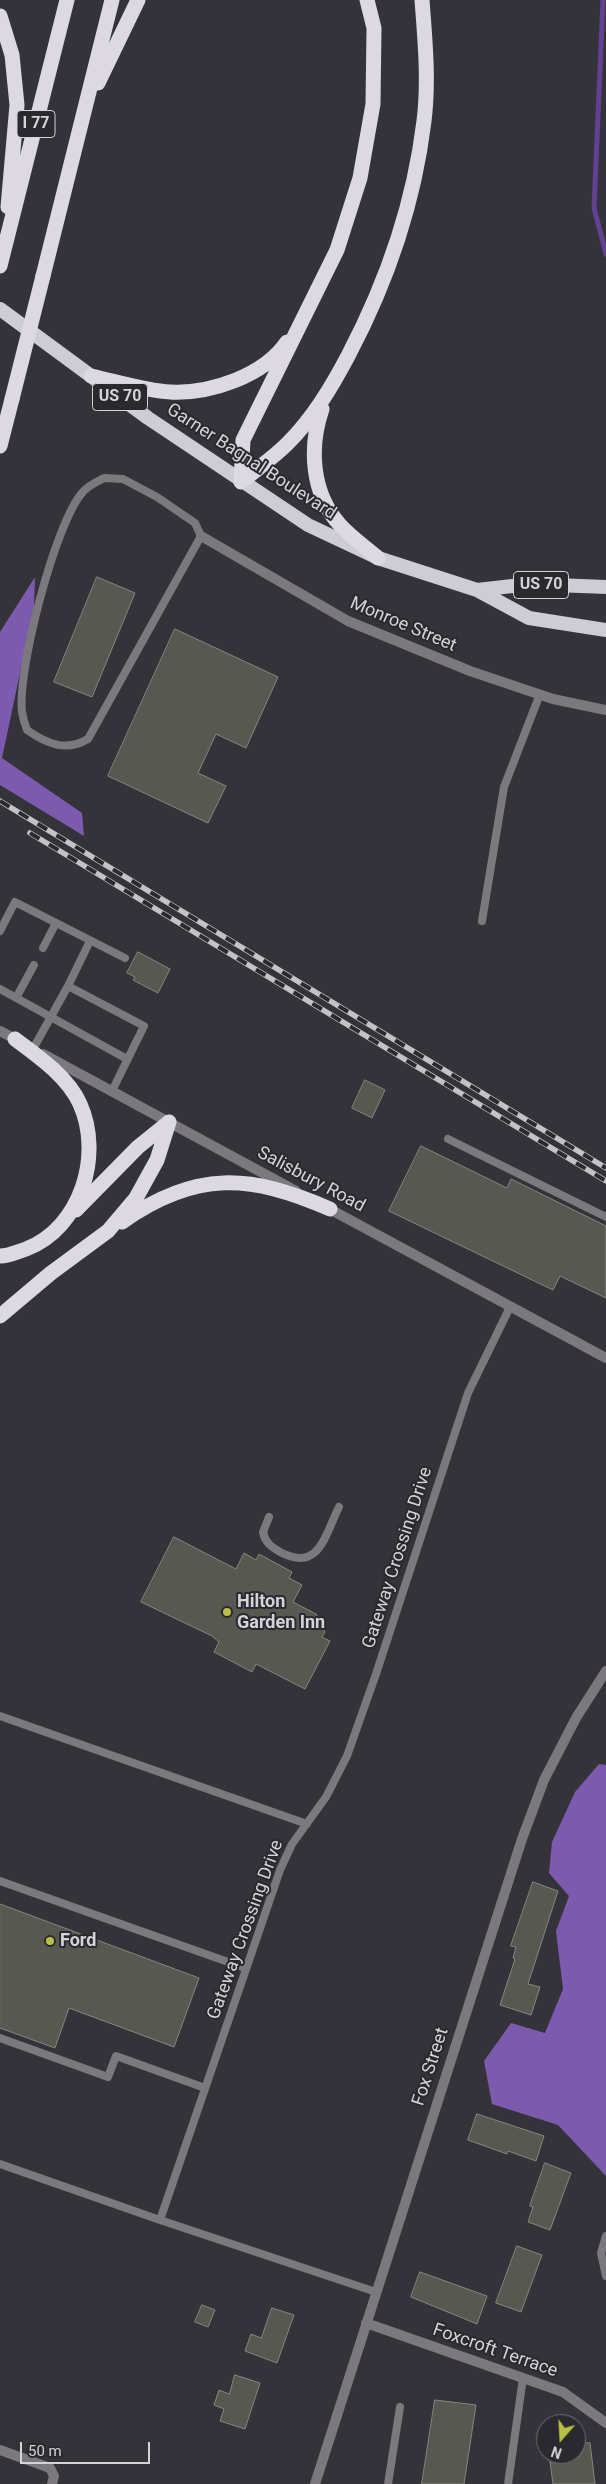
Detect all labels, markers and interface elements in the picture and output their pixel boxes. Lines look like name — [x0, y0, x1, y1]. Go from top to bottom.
road number: I 77 — [17, 110, 55, 138]
road number: US 70 — [92, 384, 148, 411]
street label: Garner Bagnal Boulevard — [162, 399, 340, 525]
road number: US 70 — [514, 572, 568, 598]
street label: Monroe Street — [346, 593, 460, 657]
street label: Salisbury Road — [253, 1143, 369, 1217]
street label: Gateway Crossing Drive — [358, 1465, 438, 1651]
place label: Hilton Garden Inn — [237, 1591, 325, 1634]
marker: Hilton Garden Inn — [221, 1606, 233, 1618]
street label: Gateway Crossing Drive — [203, 1837, 289, 2023]
place label: Ford — [60, 1930, 96, 1952]
marker: Ford — [44, 1935, 56, 1947]
street label: Fox Street — [408, 2025, 454, 2109]
street label: Foxcroft Terrace — [430, 2319, 560, 2383]
north arrow — [536, 2414, 586, 2464]
scale bar — [22, 2432, 152, 2464]
text: 50 m — [28, 2442, 62, 2460]
text: N — [549, 2443, 564, 2461]

